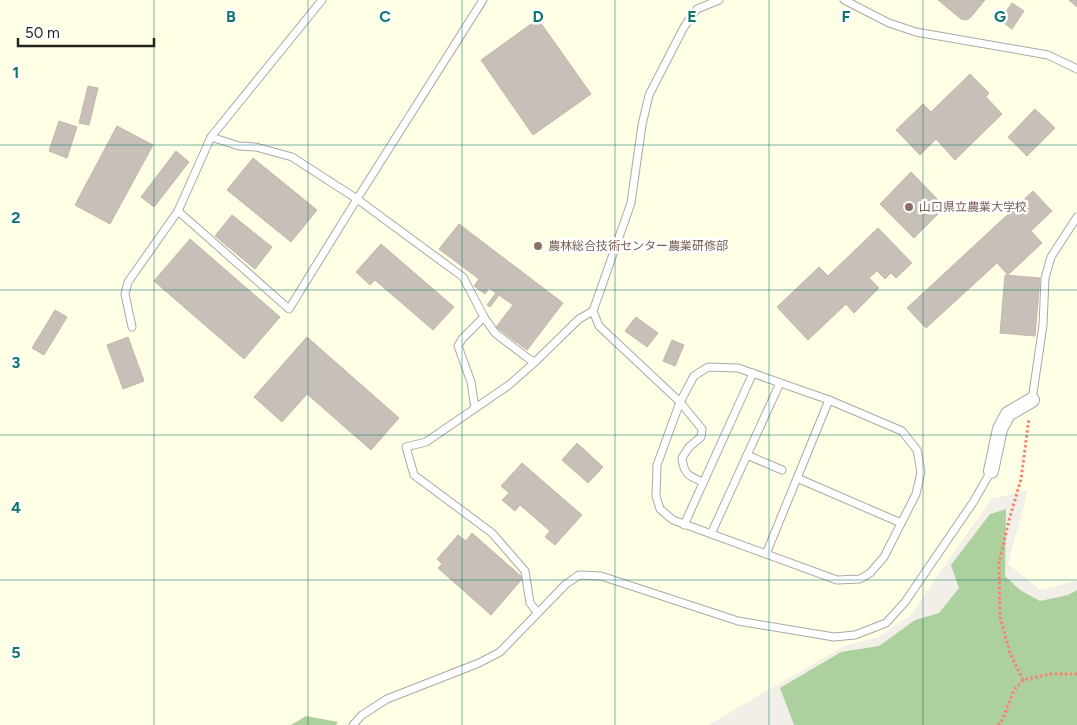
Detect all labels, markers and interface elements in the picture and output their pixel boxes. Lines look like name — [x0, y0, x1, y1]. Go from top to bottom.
text: B — [226, 7, 236, 26]
text: C — [379, 7, 391, 26]
text: D — [532, 7, 544, 26]
text: E — [687, 7, 697, 26]
text: F — [842, 7, 851, 26]
text: G — [994, 7, 1006, 26]
scale bar — [18, 15, 154, 47]
text: 50 m — [25, 24, 60, 42]
text: 1 — [13, 63, 19, 82]
place label: 山口県立農業大学校 — [919, 200, 1027, 214]
marker: 山口県立農業大学校 — [903, 201, 915, 213]
text: 2 — [11, 208, 21, 227]
place label: 農林総合技術センター農業研修部 — [548, 239, 728, 253]
marker: 農林総合技術センター農業研修部 — [532, 240, 544, 252]
text: 3 — [12, 353, 21, 372]
text: 4 — [11, 498, 21, 517]
text: 5 — [11, 643, 21, 662]

